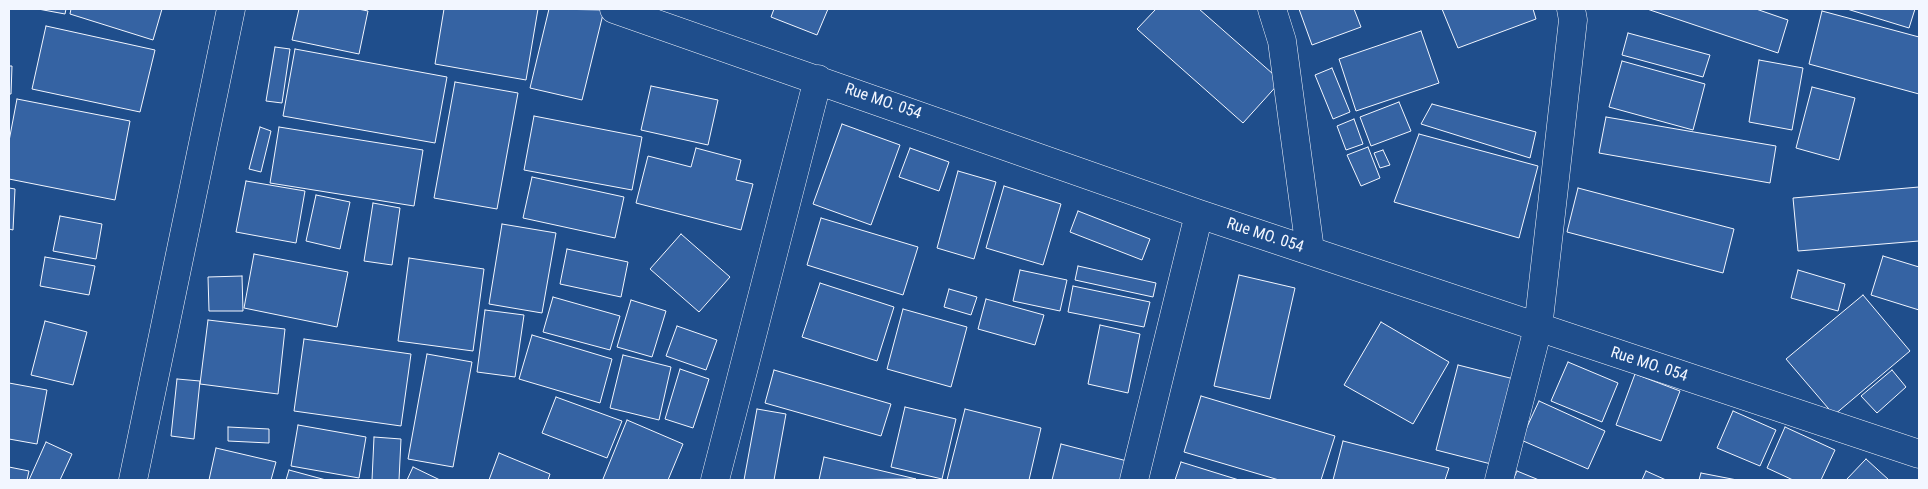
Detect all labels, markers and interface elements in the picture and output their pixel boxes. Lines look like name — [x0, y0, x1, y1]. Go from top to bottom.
street label: Rue MO. 054 — [842, 80, 924, 124]
street label: Rue MO. 054 — [1224, 215, 1306, 257]
street label: Rue MO. 054 — [1608, 344, 1690, 386]

